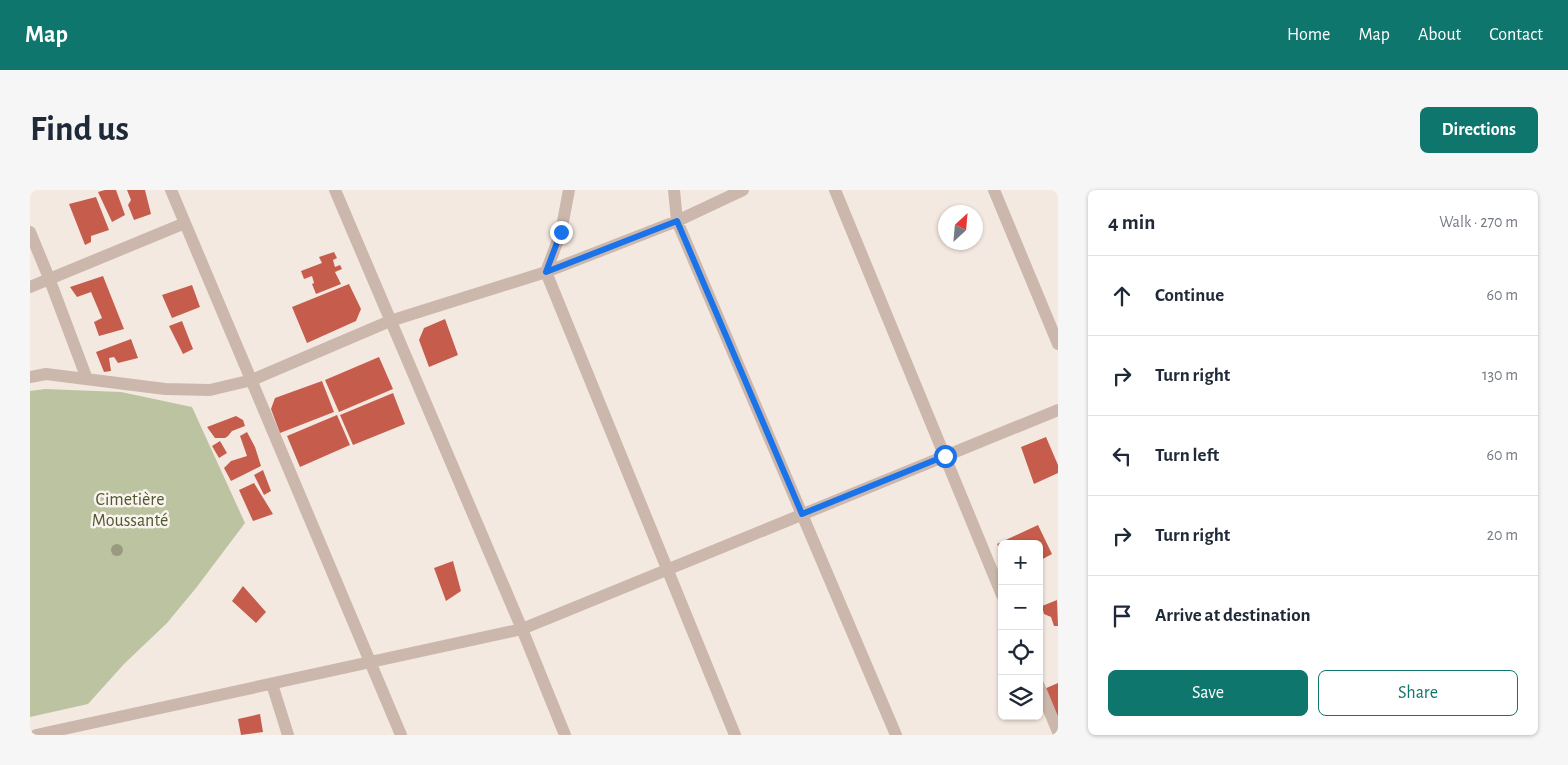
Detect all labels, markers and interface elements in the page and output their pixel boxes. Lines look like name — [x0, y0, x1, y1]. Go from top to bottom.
text: Map — [25, 23, 68, 47]
text: Home — [1287, 26, 1330, 44]
text: Map — [1358, 26, 1390, 44]
text: About — [1418, 26, 1461, 44]
text: Contact — [1489, 26, 1543, 44]
button: Directions — [1420, 107, 1538, 153]
text: Find us — [30, 112, 129, 147]
north arrow — [938, 205, 983, 250]
text: 4 min — [1108, 212, 1155, 233]
text: Walk · 270 m — [1439, 214, 1518, 230]
route end — [550, 221, 573, 244]
icon: ahead — [1108, 282, 1136, 310]
text: Continue — [1155, 286, 1224, 305]
text: 60 m — [1487, 287, 1518, 303]
icon: right — [1108, 362, 1136, 390]
text: Turn right — [1155, 366, 1230, 385]
text: 130 m — [1482, 367, 1518, 383]
icon: left — [1108, 442, 1136, 470]
route start — [934, 445, 957, 468]
text: Turn left — [1155, 446, 1219, 465]
text: 60 m — [1487, 447, 1518, 463]
park label: Cimetière Moussanté — [92, 491, 168, 530]
icon: right — [1108, 522, 1136, 550]
text: Turn right — [1155, 526, 1230, 545]
text: 20 m — [1487, 527, 1518, 543]
map controls — [998, 540, 1043, 720]
button: + — [998, 540, 1043, 585]
button: − — [998, 585, 1043, 630]
icon: arrive — [1108, 602, 1136, 630]
text: Arrive at destination — [1155, 606, 1311, 625]
button: locate — [998, 630, 1043, 675]
button: Save — [1108, 670, 1308, 716]
button: Share — [1318, 670, 1518, 716]
button: layers — [998, 675, 1043, 720]

